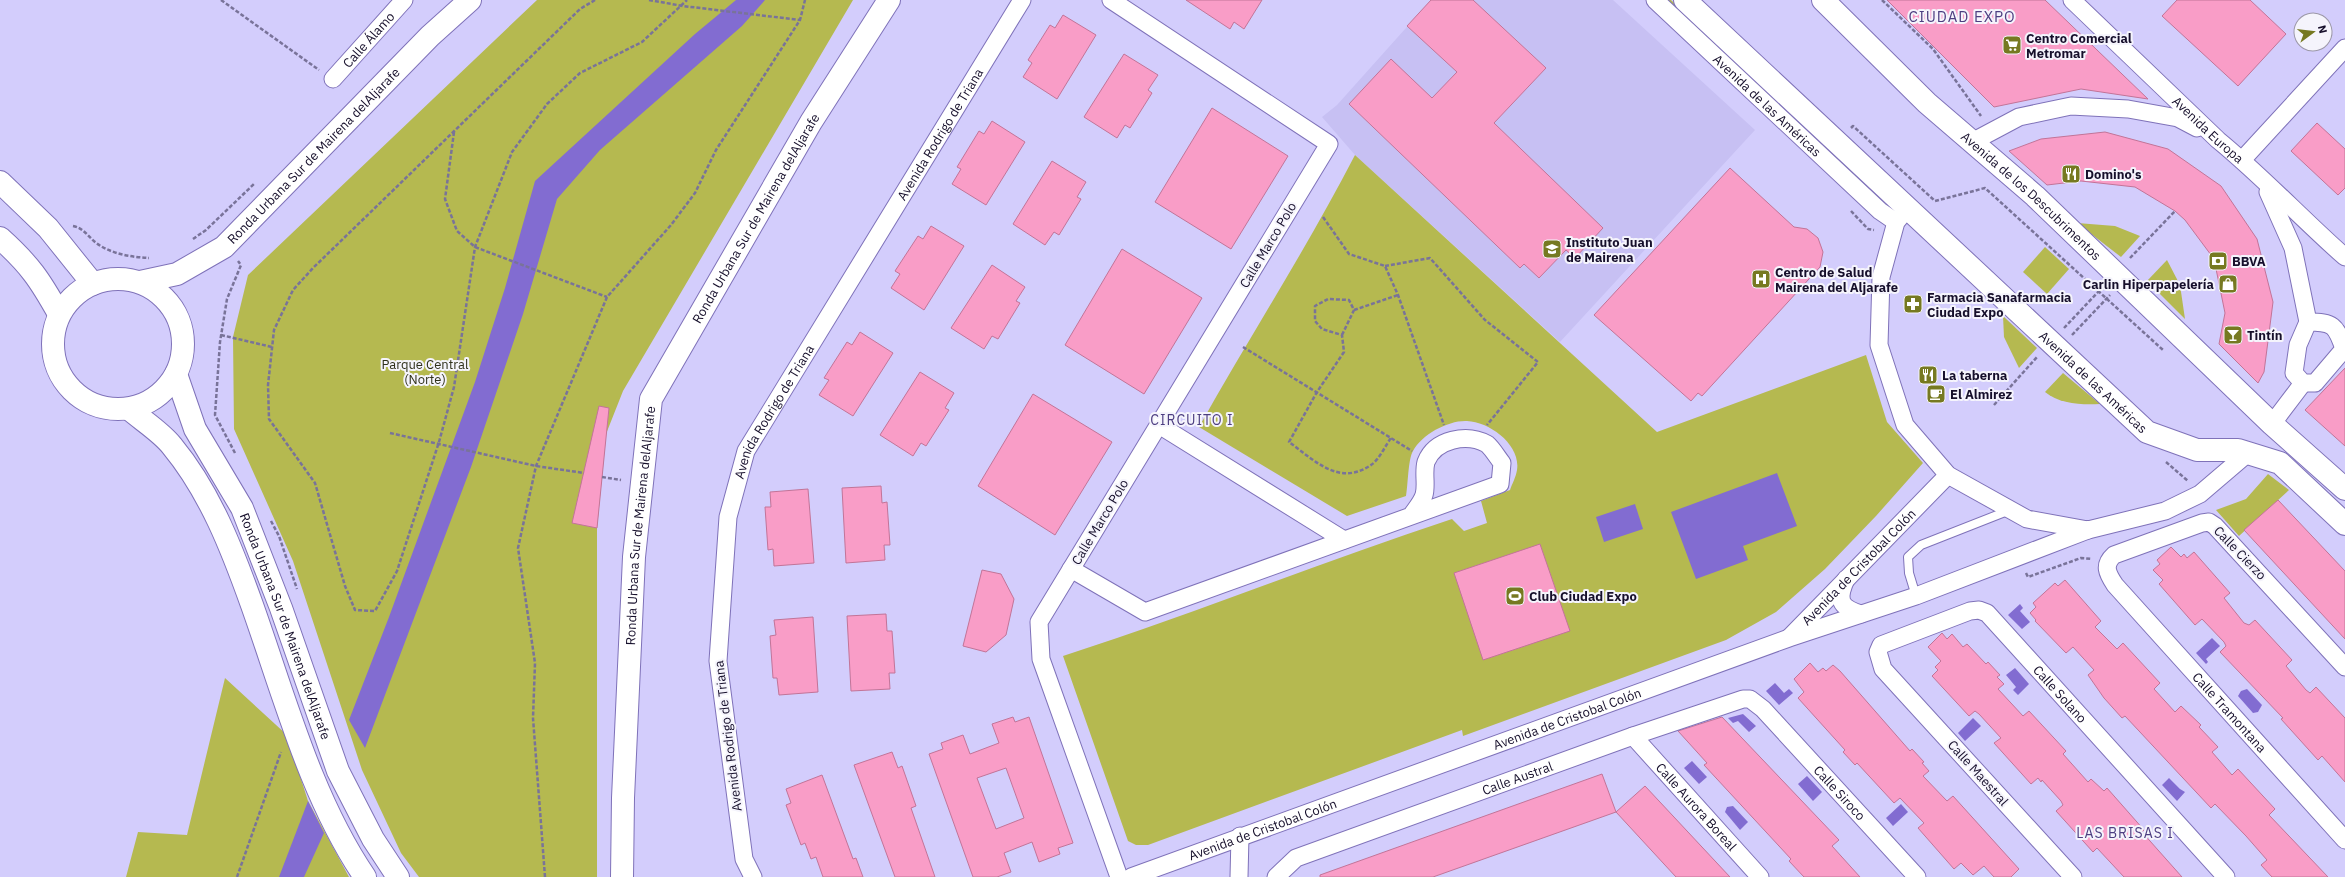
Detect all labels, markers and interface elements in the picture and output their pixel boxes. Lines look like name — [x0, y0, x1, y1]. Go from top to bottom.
district label: CIUDAD EXPO — [1908, 7, 2016, 26]
street label: Calle Álamo — [339, 8, 398, 71]
north arrow — [2293, 12, 2333, 52]
text: N — [2315, 24, 2330, 35]
place label: Centro Comercial Metromar — [2026, 30, 2132, 62]
supermarket icon: Centro Comercial Metromar — [2001, 34, 2023, 56]
street label: Avenida de las Américas — [1710, 51, 1825, 160]
street label: Ronda Urbana Sur de Mairena delAljarafe — [223, 64, 403, 247]
street label: Avenida Rodrigo de Triana — [893, 65, 987, 203]
street label: Avenida Europa — [2169, 92, 2247, 167]
street label: Ronda Urbana Sur de Mairena delAljarafe — [688, 110, 823, 326]
street label: Avenida de los Descubrimentos — [1958, 128, 2105, 264]
restaurant icon: Domino's — [2060, 163, 2082, 185]
place label: Domino's — [2085, 166, 2142, 183]
street label: Calle Marco Polo — [1236, 199, 1300, 291]
place label: Instituto Juan de Mairena — [1566, 234, 1653, 266]
school or university icon: Instituto Juan de Mairena — [1541, 238, 1563, 260]
bank icon: BBVA — [2207, 250, 2229, 272]
place label: BBVA — [2232, 253, 2266, 270]
place label: Centro de Salud Mairena del Aljarafe — [1775, 264, 1898, 296]
hospital icon: Centro de Salud Mairena del Aljarafe — [1750, 268, 1772, 290]
shop icon: Carlin Hiperpapelería — [2217, 273, 2239, 295]
place label: Carlin Hiperpapelería — [2083, 276, 2214, 293]
place label: Farmacia Sanafarmacia Ciudad Expo — [1927, 289, 2072, 321]
pharmacy icon: Farmacia Sanafarmacia Ciudad Expo — [1902, 293, 1924, 315]
bar icon: Tintín — [2222, 324, 2244, 346]
street label: Avenida de las Américas — [2036, 327, 2151, 437]
place label: Tintín — [2247, 327, 2283, 344]
street label: Avenida Rodrigo de Triana — [730, 341, 818, 481]
park label: Parque Central (Norte) — [382, 356, 469, 388]
restaurant icon: La taberna — [1917, 364, 1939, 386]
place label: La taberna — [1942, 367, 2007, 384]
cafe icon: El Almirez — [1925, 383, 1947, 405]
place label: El Almirez — [1950, 386, 2013, 403]
street label: Ronda Urbana Sur de Mairena delAljarafe — [621, 405, 659, 646]
district label: CIRCUITO I — [1150, 411, 1234, 429]
street label: Calle Marco Polo — [1068, 476, 1132, 568]
street label: Avenida de Cristobal Colón — [1798, 505, 1919, 629]
street label: Ronda Urbana Sur de Mairena delAljarafe — [236, 510, 335, 742]
street label: Calle Cierzo — [2210, 522, 2270, 584]
sports icon: Club Ciudad Expo — [1504, 585, 1526, 607]
place label: Club Ciudad Expo — [1529, 588, 1637, 605]
street label: Avenida Rodrigo de Triana — [710, 660, 746, 812]
street label: Calle Solano — [2030, 661, 2091, 726]
street label: Calle Tramontana — [2189, 668, 2270, 756]
street label: Avenida de Cristobal Colón — [1491, 684, 1644, 753]
street label: Calle Maestral — [1944, 737, 2012, 810]
street label: Calle Austral — [1480, 757, 1556, 798]
street label: Calle Aurora Boreal — [1652, 759, 1741, 855]
street label: Calle Siroco — [1810, 762, 1869, 824]
street label: Avenida de Cristobal Colón — [1186, 795, 1339, 864]
district label: LAS BRISAS I — [2076, 824, 2174, 842]

